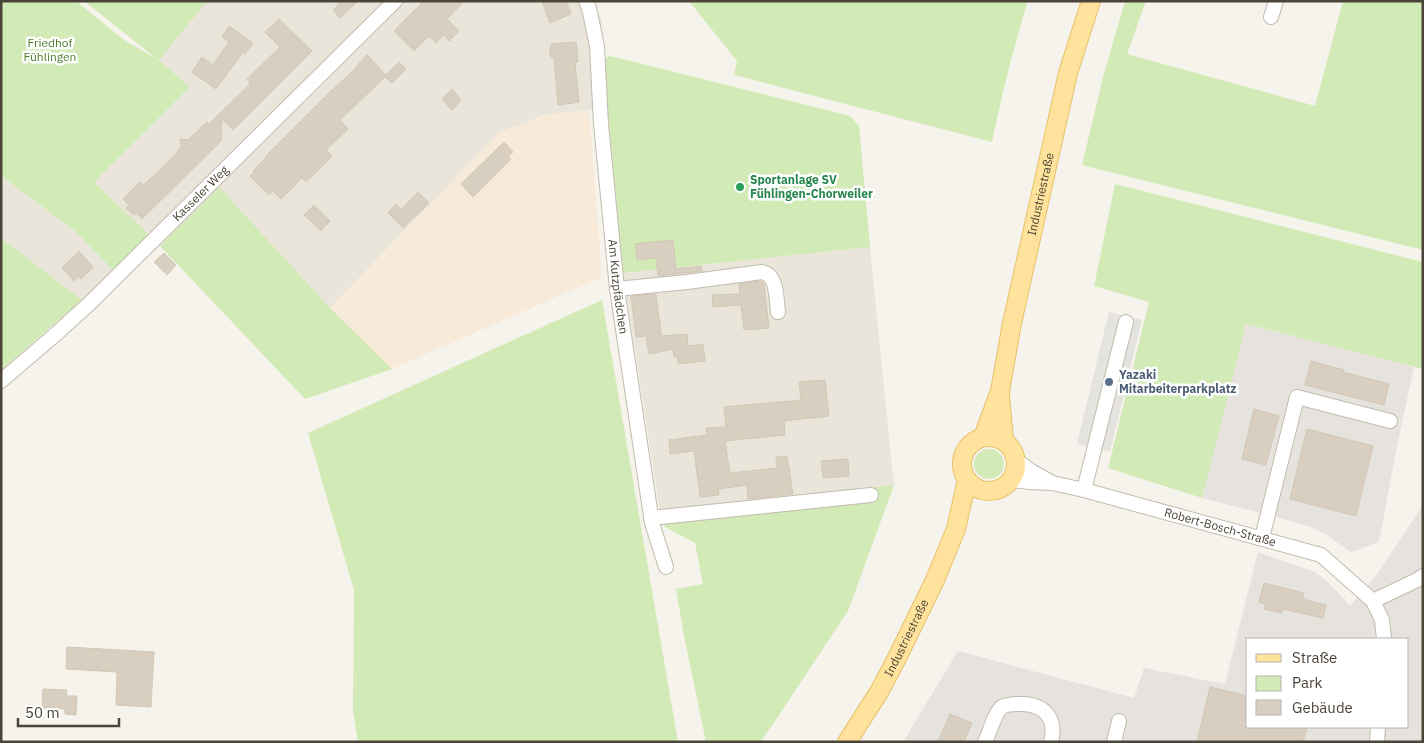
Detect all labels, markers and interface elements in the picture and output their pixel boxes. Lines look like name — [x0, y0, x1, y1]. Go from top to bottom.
park label: Friedhof Fühlingen — [24, 35, 76, 64]
street label: Industriestraße — [1024, 151, 1057, 237]
street label: Kasseler Weg — [169, 162, 232, 224]
place label: Sportanlage SV Fühlingen-Chorweiler — [750, 172, 873, 201]
marker: Sportanlage SV Fühlingen-Chorweiler — [734, 181, 746, 193]
street label: Am Kutzpfädchen — [605, 238, 632, 335]
place label: Yazaki Mitarbeiterparkplatz — [1119, 367, 1237, 396]
marker: Yazaki Mitarbeiterparkplatz — [1103, 376, 1115, 388]
street label: Robert-Bosch-Straße — [1163, 504, 1278, 549]
street label: Industriestraße — [881, 596, 932, 679]
legend — [1246, 638, 1409, 728]
text: Straße — [1292, 648, 1337, 667]
text: Park — [1292, 673, 1322, 692]
scale bar — [18, 696, 119, 728]
text: Gebäude — [1292, 698, 1353, 717]
text: 50 m — [25, 703, 60, 722]

